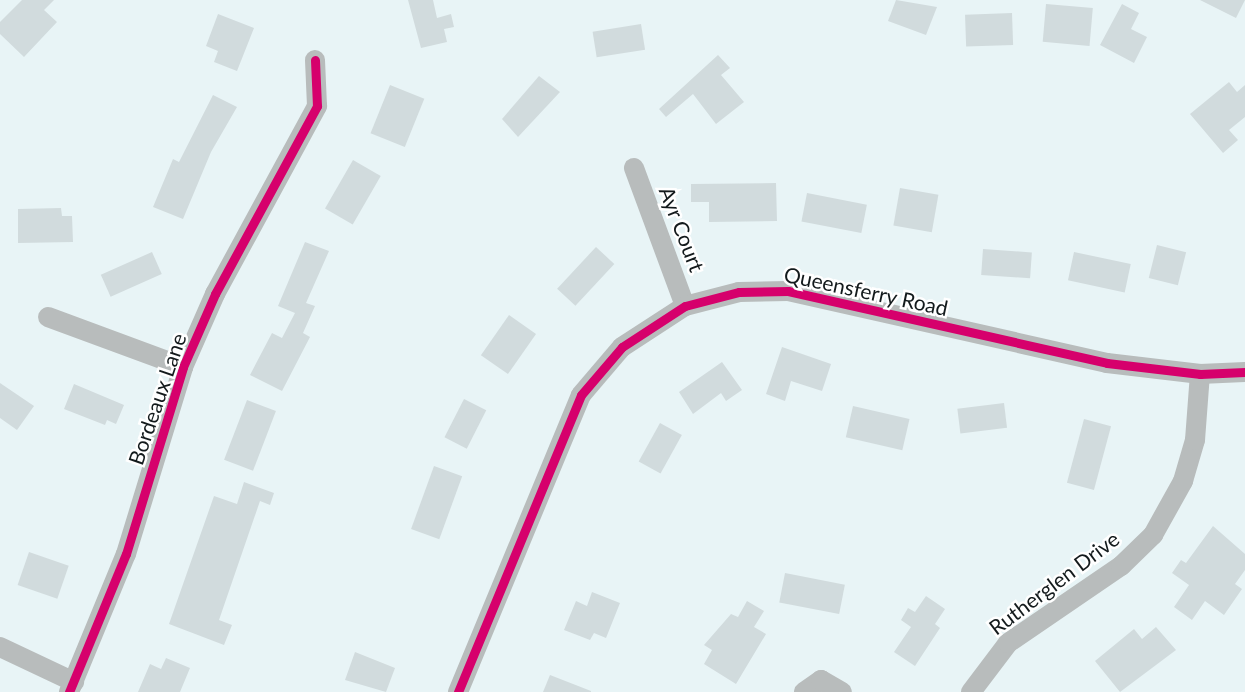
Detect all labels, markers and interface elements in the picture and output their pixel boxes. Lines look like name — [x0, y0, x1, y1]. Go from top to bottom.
street label: Ayr Court — [654, 183, 710, 275]
street label: Queensferry Road — [781, 261, 951, 321]
street label: Bordeaux Lane — [123, 330, 191, 468]
street label: Rutherglen Drive — [984, 526, 1124, 640]

